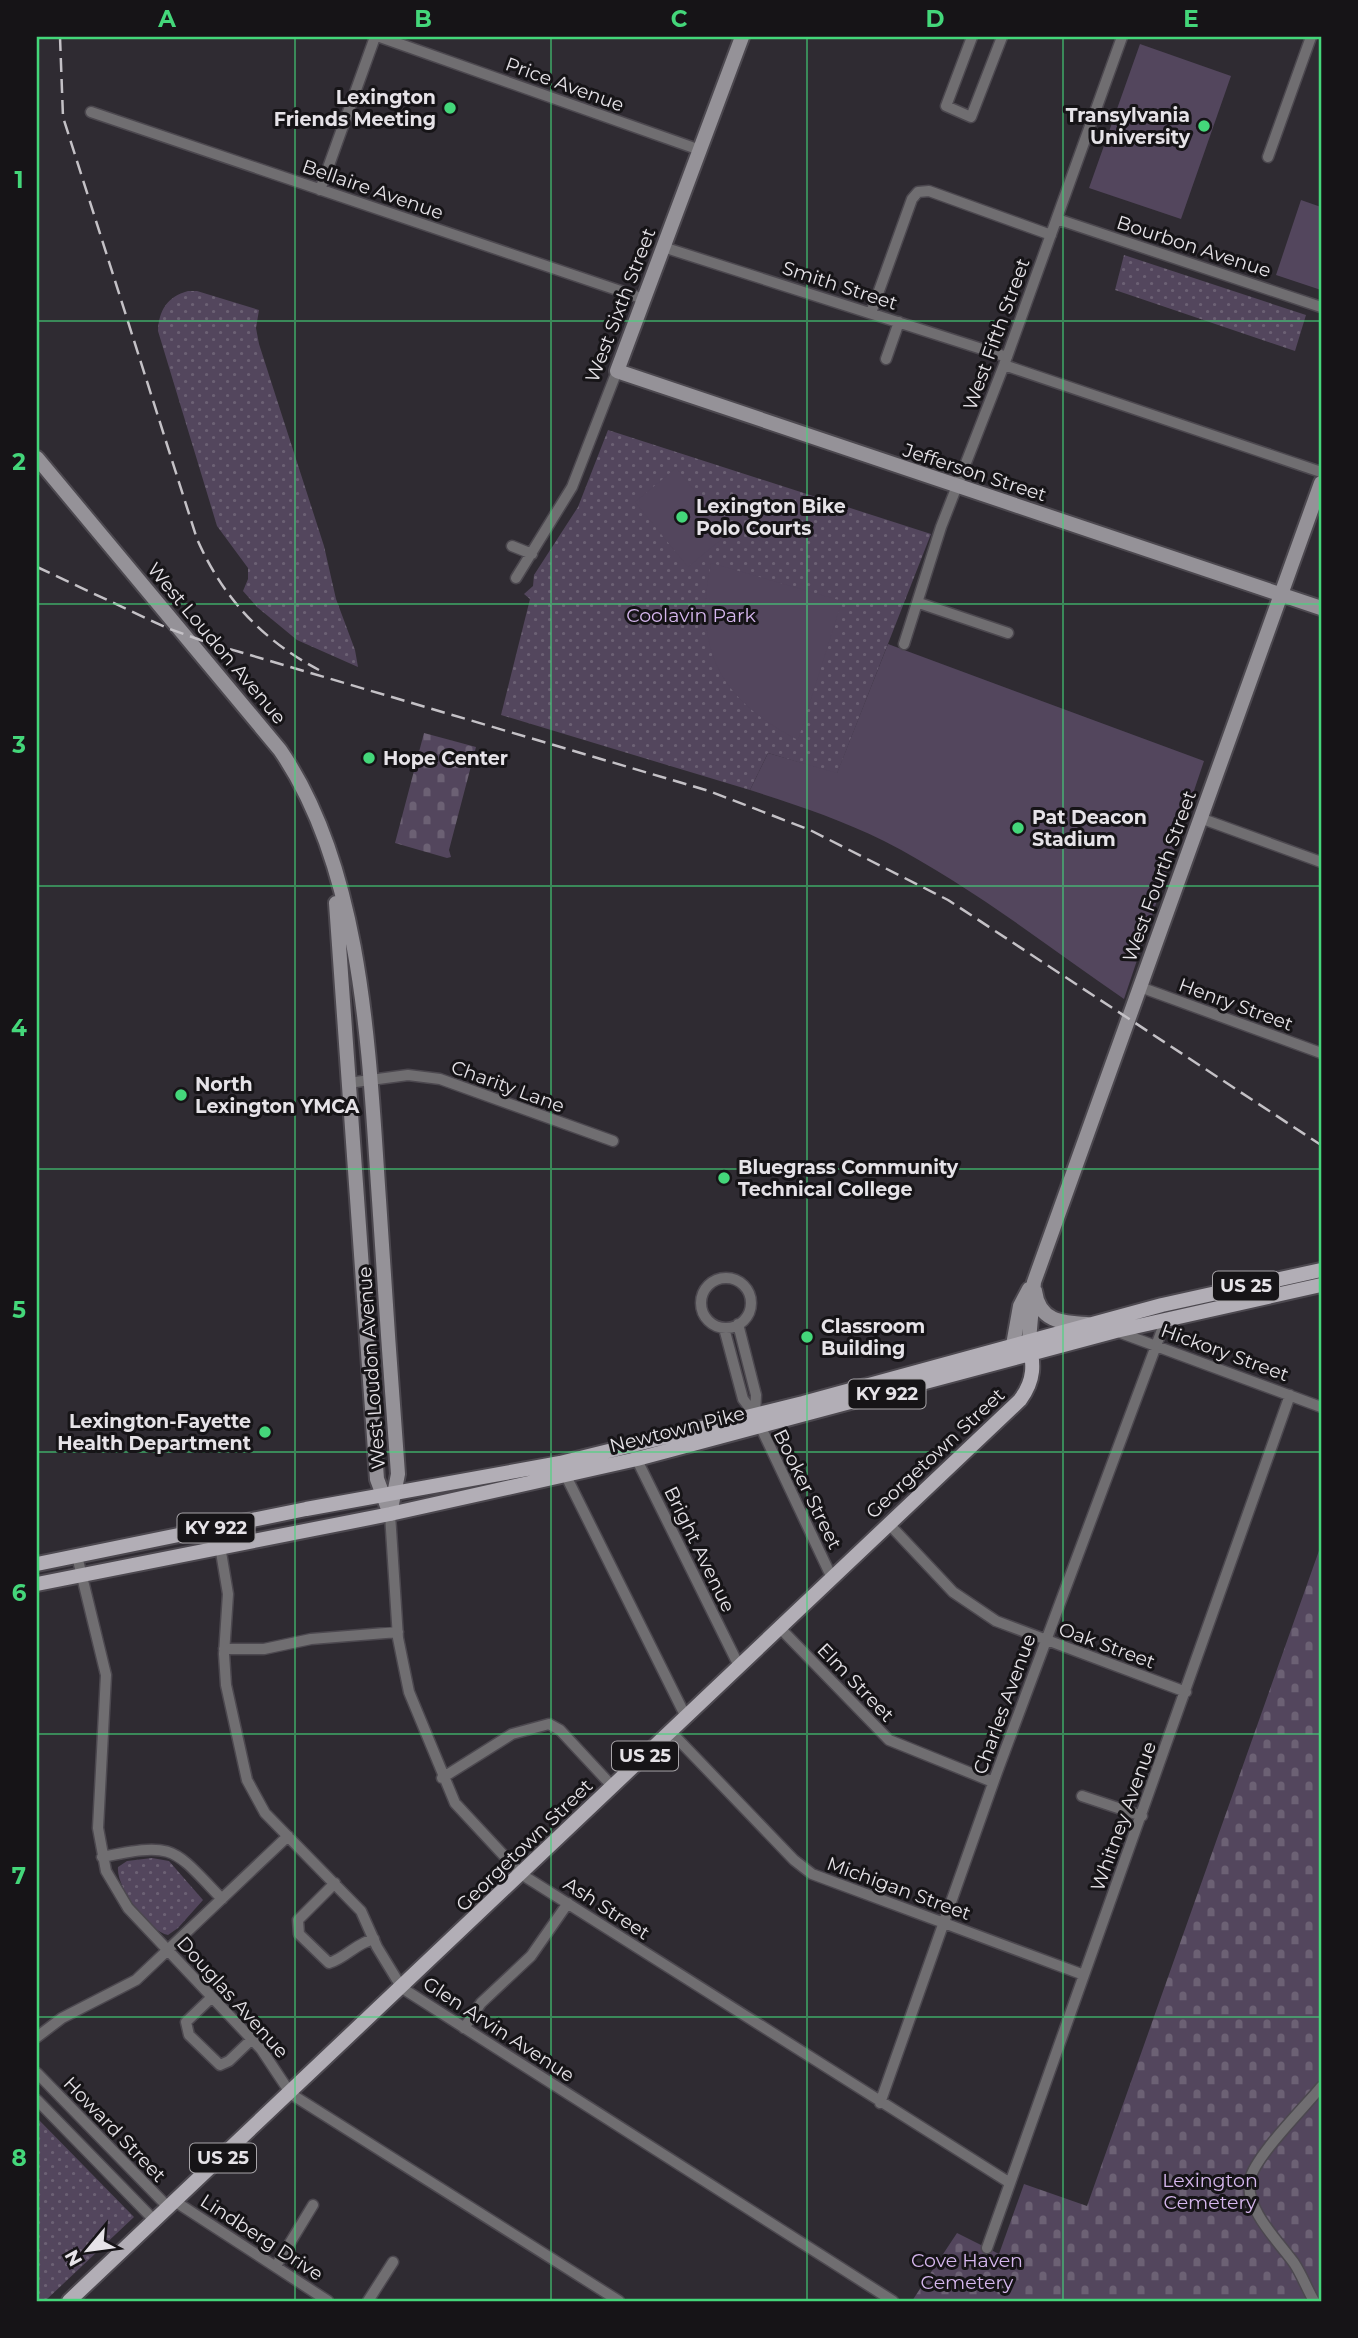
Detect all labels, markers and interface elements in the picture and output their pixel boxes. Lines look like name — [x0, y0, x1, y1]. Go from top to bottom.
text: A — [157, 5, 176, 33]
text: B — [414, 5, 432, 33]
text: C — [671, 5, 688, 33]
text: D — [926, 5, 945, 33]
text: E — [1183, 5, 1199, 33]
street label: Price Avenue — [502, 52, 627, 117]
place label: Lexington Friends Meeting — [274, 86, 436, 131]
marker: Lexington Friends Meeting — [442, 100, 458, 116]
place label: Transylvania University — [1066, 104, 1191, 149]
marker: Transylvania University — [1196, 118, 1212, 134]
street label: Bellaire Avenue — [299, 155, 446, 224]
text: 1 — [14, 166, 24, 194]
street label: Bourbon Avenue — [1114, 211, 1274, 282]
street label: West Sixth Street — [580, 225, 661, 386]
street label: West Fifth Street — [958, 255, 1035, 413]
street label: Smith Street — [779, 256, 901, 315]
street label: Jefferson Street — [899, 438, 1050, 507]
text: 2 — [12, 448, 26, 476]
place label: Lexington Bike Polo Courts — [696, 495, 846, 540]
marker: Lexington Bike Polo Courts — [674, 509, 690, 525]
street label: West Loudon Avenue — [142, 558, 291, 729]
park label: Coolavin Park — [626, 604, 756, 627]
text: 3 — [11, 731, 26, 759]
place label: Hope Center — [383, 747, 508, 770]
marker: Hope Center — [361, 750, 377, 766]
street label: West Fourth Street — [1118, 787, 1201, 965]
place label: Pat Deacon Stadium — [1032, 806, 1147, 851]
marker: Pat Deacon Stadium — [1010, 820, 1026, 836]
street label: Henry Street — [1176, 973, 1296, 1036]
text: 4 — [11, 1014, 27, 1042]
street label: Charity Lane — [448, 1055, 568, 1118]
place label: North Lexington YMCA — [195, 1073, 360, 1118]
marker: North Lexington YMCA — [173, 1087, 189, 1103]
place label: Bluegrass Community Technical College — [738, 1156, 959, 1201]
marker: Bluegrass Community Technical College — [716, 1170, 732, 1186]
street label: West Loudon Avenue — [353, 1266, 390, 1470]
road number: US 25 — [1213, 1272, 1279, 1301]
text: 5 — [12, 1296, 26, 1324]
place label: Classroom Building — [821, 1315, 925, 1360]
street label: Hickory Street — [1158, 1319, 1292, 1386]
marker: Classroom Building — [799, 1329, 815, 1345]
road number: KY 922 — [848, 1380, 926, 1408]
street label: Georgetown Street — [861, 1383, 1010, 1523]
street label: Newtown Pike — [607, 1402, 747, 1457]
place label: Lexington-Fayette Health Department — [57, 1410, 251, 1455]
marker: Lexington-Fayette Health Department — [257, 1424, 273, 1440]
street label: Booker Street — [769, 1425, 847, 1553]
street label: Bright Avenue — [659, 1483, 740, 1616]
road number: KY 922 — [178, 1513, 255, 1542]
text: 6 — [12, 1579, 27, 1607]
street label: Oak Street — [1055, 1617, 1158, 1674]
street label: Charles Avenue — [968, 1631, 1041, 1777]
street label: Elm Street — [812, 1638, 899, 1727]
street label: Whitney Avenue — [1086, 1738, 1161, 1894]
road number: US 25 — [612, 1742, 678, 1770]
street label: Georgetown Street — [451, 1774, 598, 1916]
street label: Michigan Street — [824, 1852, 974, 1925]
text: 7 — [12, 1862, 26, 1890]
street label: Ash Street — [559, 1872, 654, 1945]
street label: Douglas Avenue — [172, 1932, 293, 2063]
street label: Glen Arvin Avenue — [419, 1972, 579, 2087]
street label: Howard Street — [59, 2072, 171, 2187]
text: 8 — [11, 2144, 27, 2172]
road number: US 25 — [190, 2144, 256, 2172]
park label: Lexington Cemetery — [1162, 2169, 1258, 2214]
street label: Lindberg Drive — [196, 2189, 327, 2286]
north arrow — [52, 2216, 122, 2286]
text: N — [60, 2246, 87, 2270]
park label: Cove Haven Cemetery — [911, 2249, 1023, 2294]

